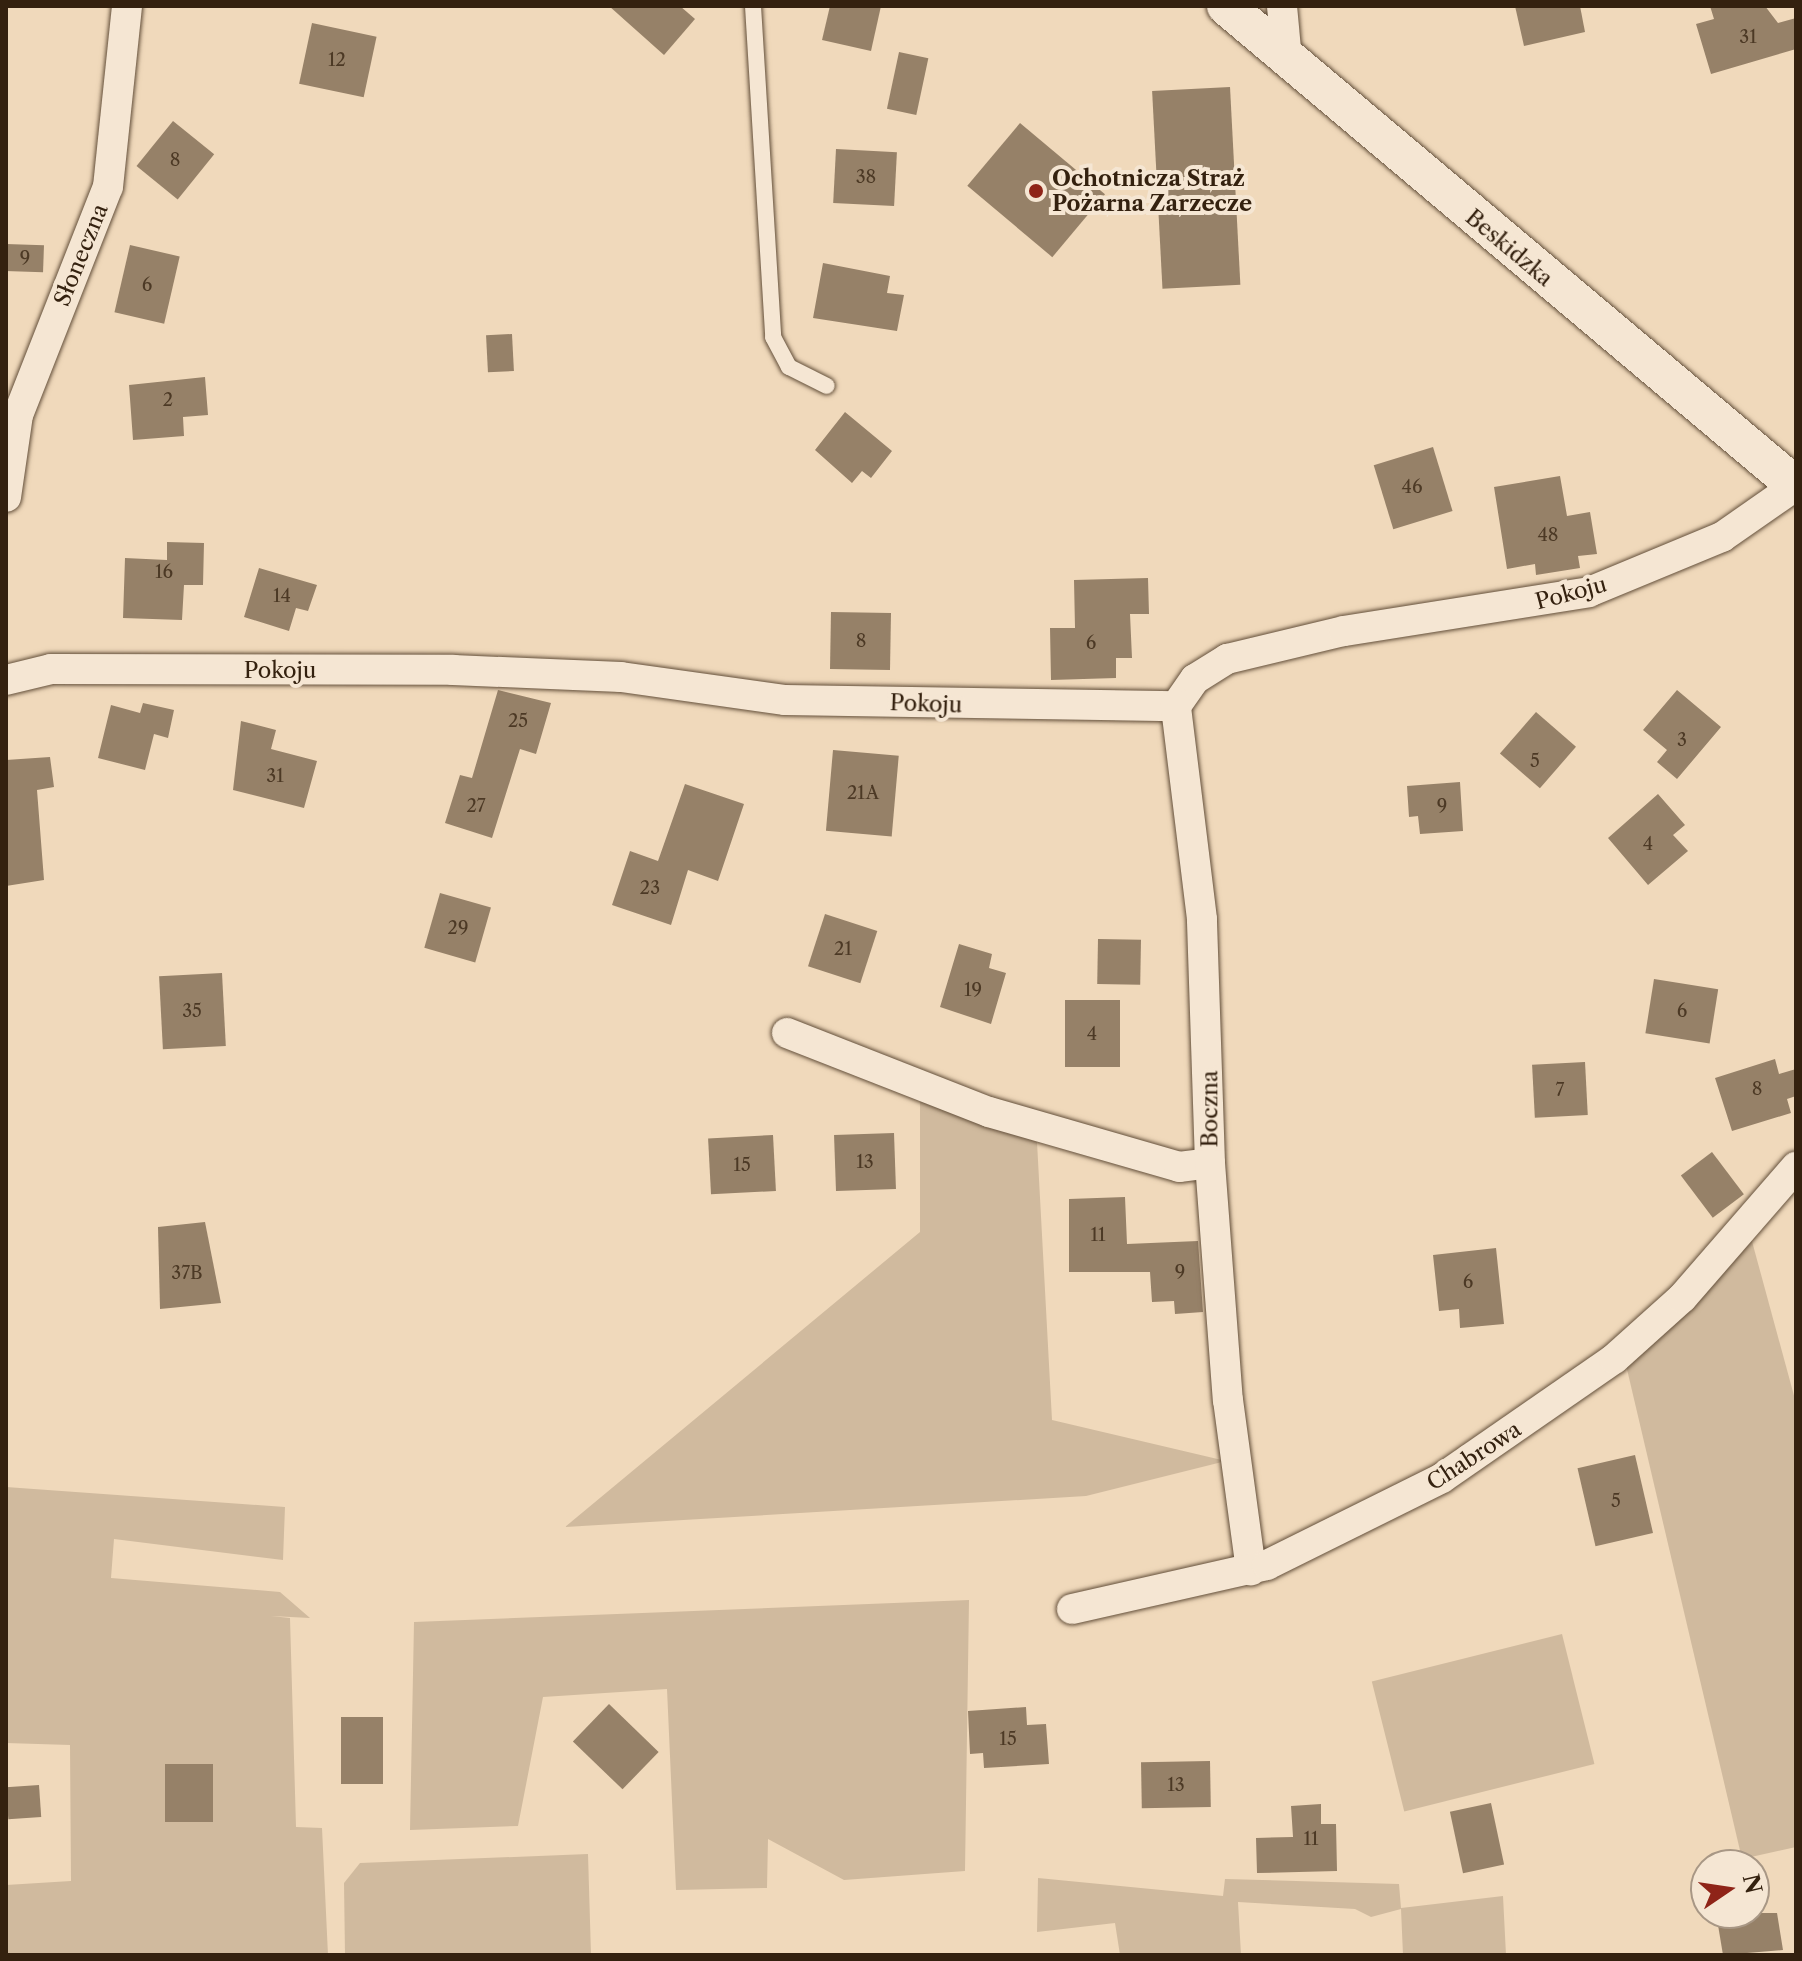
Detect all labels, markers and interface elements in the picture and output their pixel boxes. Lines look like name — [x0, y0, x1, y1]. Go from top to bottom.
house number: 31 — [1739, 26, 1757, 48]
house number: 12 — [328, 49, 346, 71]
house number: 8 — [170, 149, 180, 171]
place label: Ochotnicza Straż Pożarna Zarzecze — [1052, 165, 1252, 216]
house number: 38 — [856, 166, 876, 188]
marker: Ochotnicza Straż Pożarna Zarzecze — [1027, 182, 1045, 200]
street label: Słoneczna — [49, 200, 113, 310]
street label: Beskidzka — [1460, 204, 1558, 292]
house number: 9 — [20, 247, 30, 269]
house number: 6 — [142, 274, 152, 296]
house number: 2 — [163, 389, 173, 411]
house number: 46 — [1402, 476, 1422, 498]
house number: 48 — [1537, 524, 1559, 546]
house number: 16 — [155, 561, 173, 583]
street label: Pokoju — [1533, 571, 1609, 615]
house number: 14 — [273, 585, 291, 607]
house number: 8 — [856, 630, 866, 652]
house number: 6 — [1086, 632, 1096, 654]
street label: Pokoju — [244, 658, 316, 684]
street label: Pokoju — [889, 690, 963, 718]
house number: 25 — [508, 710, 528, 732]
house number: 3 — [1677, 729, 1687, 751]
house number: 5 — [1530, 750, 1540, 772]
house number: 31 — [266, 765, 284, 787]
house number: 21A — [847, 782, 879, 804]
house number: 27 — [466, 795, 486, 817]
house number: 9 — [1437, 795, 1447, 817]
house number: 4 — [1643, 833, 1653, 855]
house number: 23 — [640, 877, 660, 899]
house number: 29 — [448, 917, 468, 939]
house number: 21 — [834, 938, 852, 960]
house number: 19 — [964, 979, 982, 1001]
house number: 35 — [182, 1000, 202, 1022]
house number: 6 — [1677, 1000, 1687, 1022]
house number: 4 — [1087, 1023, 1097, 1045]
street label: Boczna — [1197, 1070, 1223, 1148]
house number: 8 — [1752, 1078, 1762, 1100]
house number: 7 — [1556, 1079, 1564, 1101]
house number: 13 — [856, 1151, 874, 1173]
house number: 15 — [733, 1154, 751, 1176]
house number: 11 — [1090, 1224, 1106, 1246]
house number: 9 — [1175, 1261, 1185, 1283]
house number: 37B — [171, 1262, 203, 1284]
house number: 6 — [1463, 1271, 1473, 1293]
street label: Chabrowa — [1422, 1416, 1526, 1496]
house number: 5 — [1611, 1490, 1621, 1512]
house number: 15 — [999, 1728, 1017, 1750]
house number: 13 — [1167, 1774, 1185, 1796]
house number: 11 — [1303, 1828, 1319, 1850]
north arrow — [1690, 1849, 1770, 1929]
text: N — [1737, 1872, 1767, 1896]

